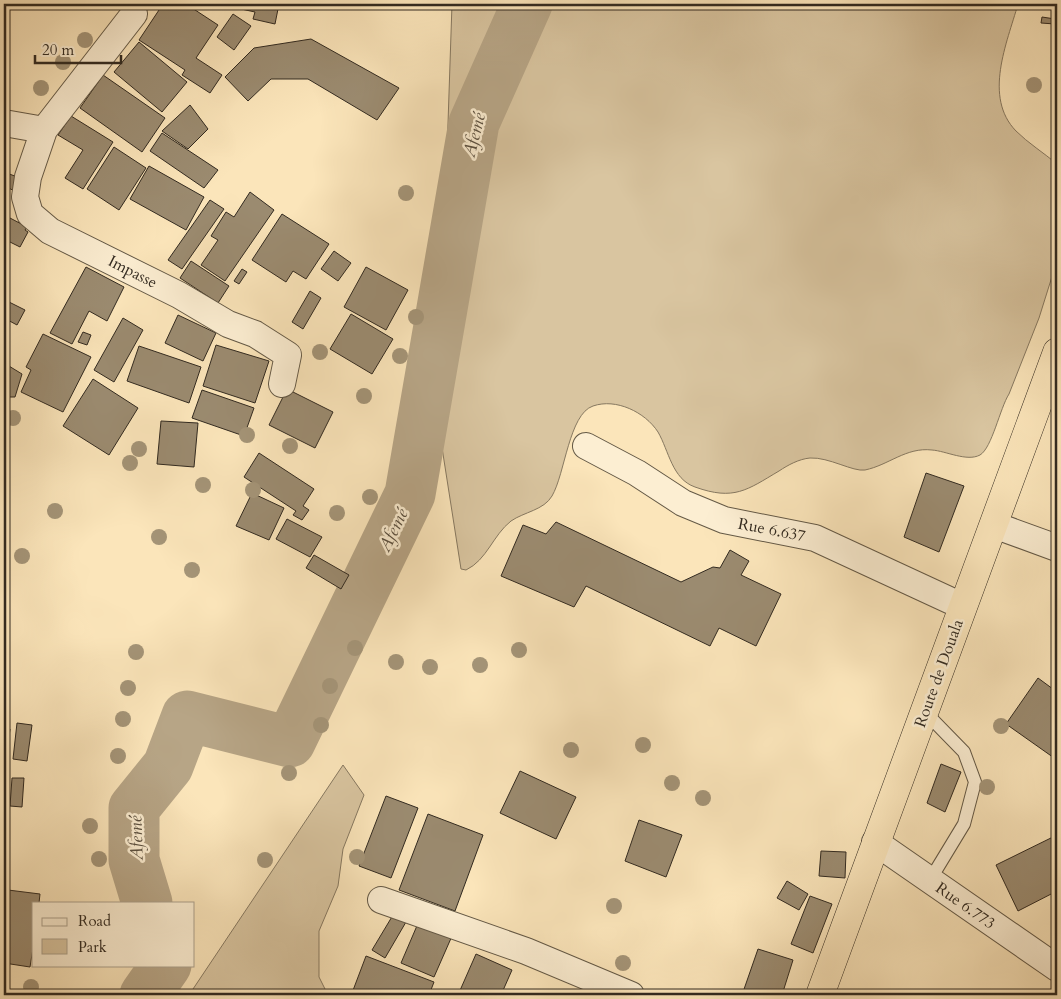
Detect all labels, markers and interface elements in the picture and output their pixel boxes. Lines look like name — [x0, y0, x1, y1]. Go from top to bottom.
scale bar — [35, 32, 121, 64]
text: 20 m — [42, 40, 74, 60]
water label: Afemé — [457, 109, 492, 161]
street label: Impasse — [104, 250, 161, 294]
water label: Afemé — [372, 504, 415, 557]
street label: Rue 6.637 — [736, 513, 807, 547]
street label: Route de Douala — [909, 616, 969, 730]
water label: Afemé — [123, 814, 150, 862]
street label: Rue 6.773 — [931, 877, 1000, 934]
legend — [32, 902, 195, 966]
text: Road — [78, 911, 111, 931]
text: Park — [78, 937, 107, 957]

